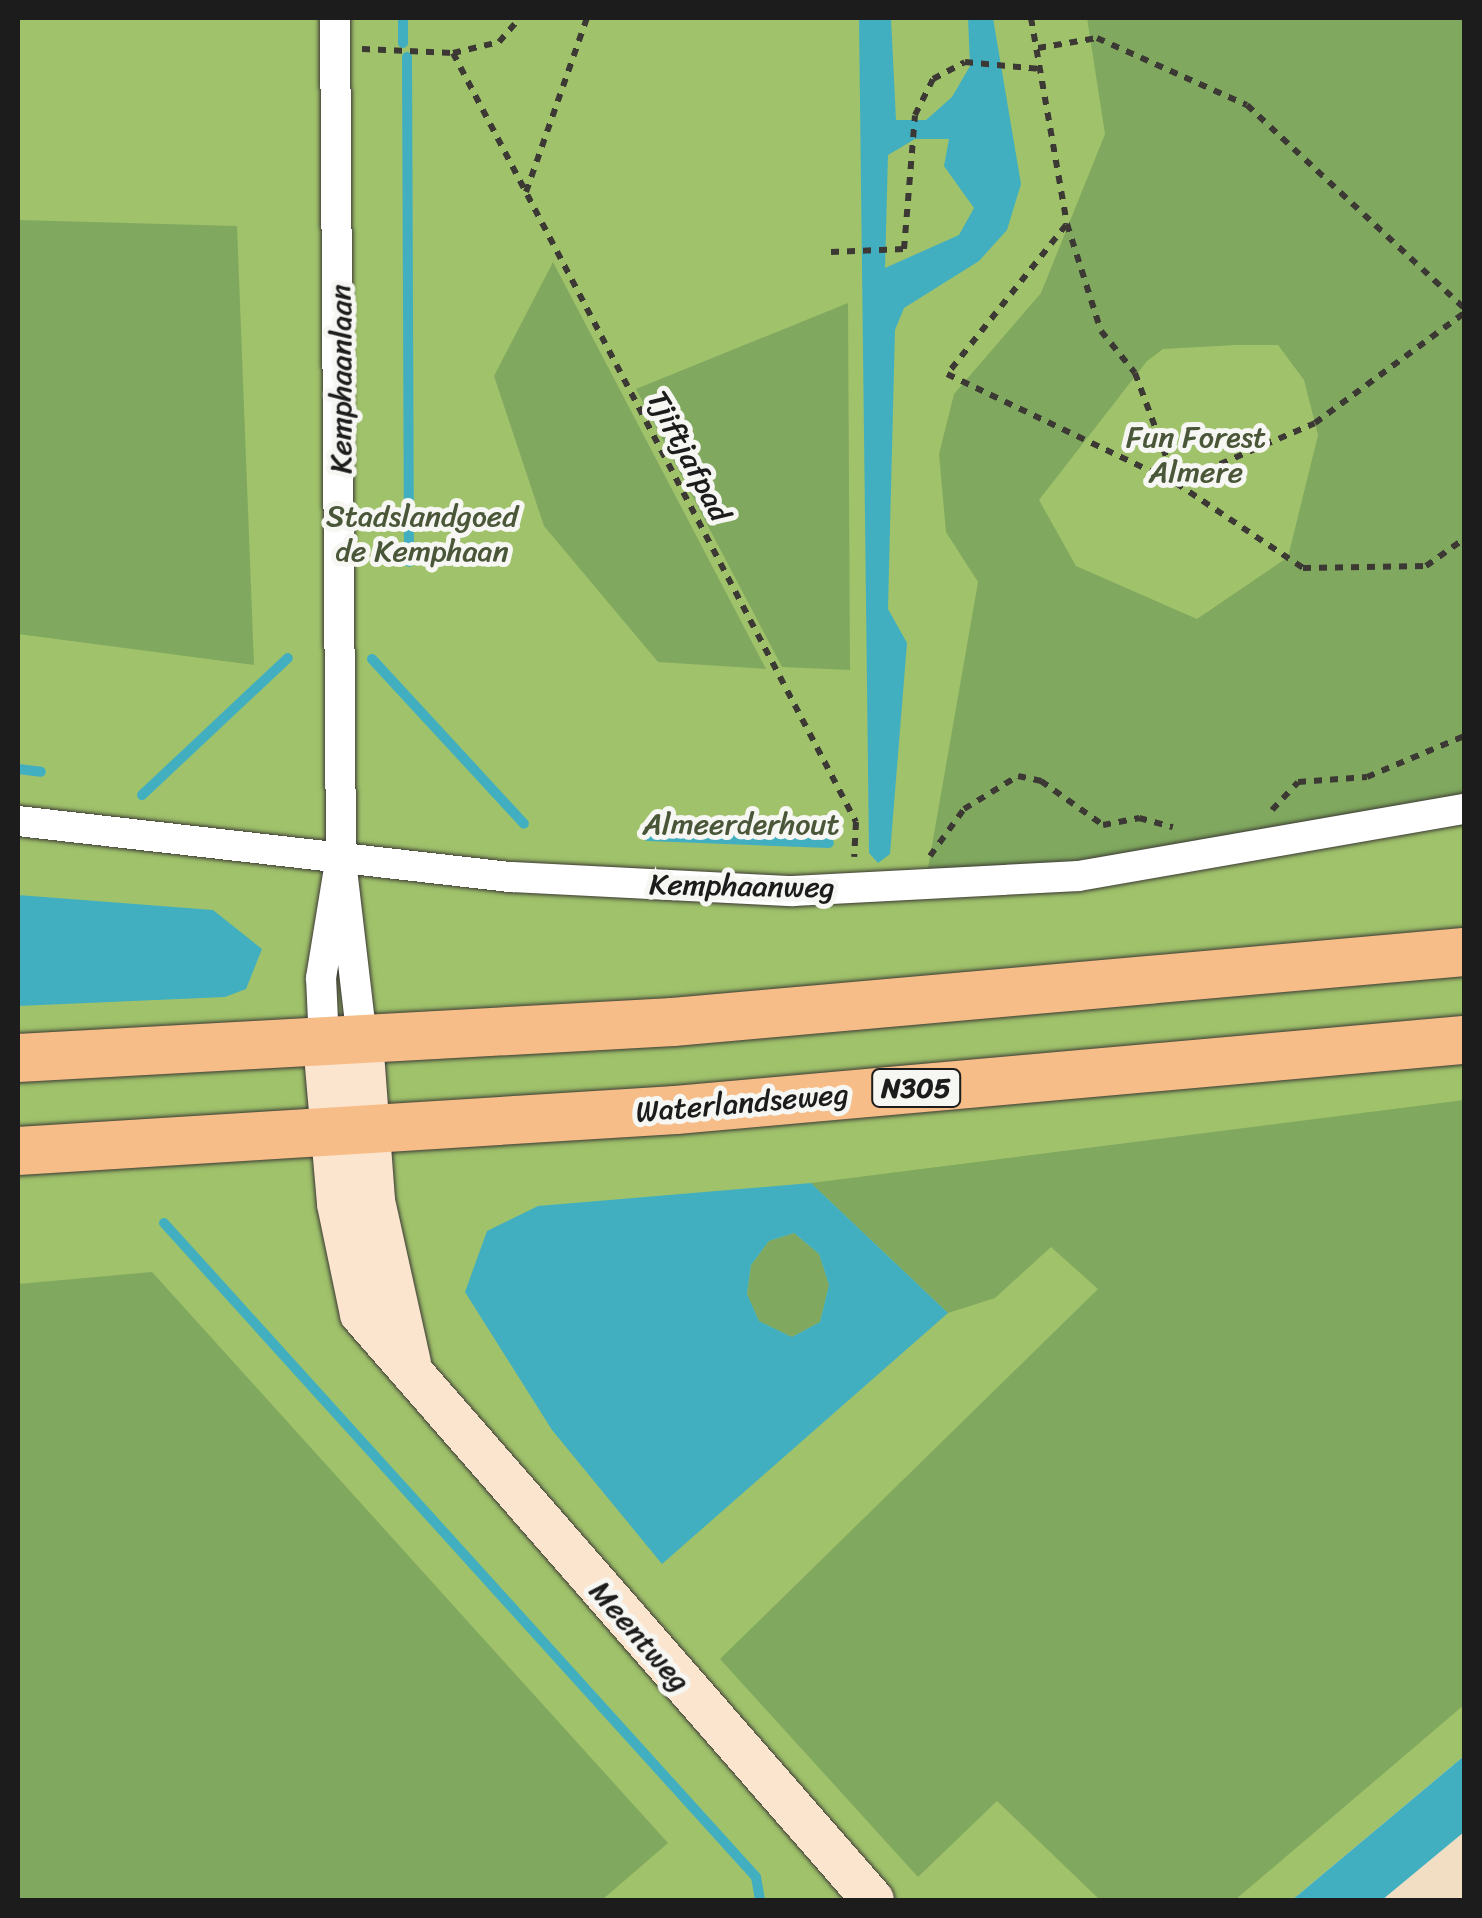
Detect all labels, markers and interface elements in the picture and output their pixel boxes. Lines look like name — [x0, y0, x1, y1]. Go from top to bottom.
street label: Kemphaanlaan — [323, 284, 359, 474]
street label: Tjiftjafpad — [640, 384, 738, 528]
park label: Fun Forest Almere — [1125, 419, 1267, 490]
park label: Stadslandgoed de Kemphaan — [326, 498, 518, 568]
park label: Almeerderhout — [642, 806, 840, 842]
street label: Kemphaanweg — [649, 866, 835, 906]
road number: N305 — [871, 1065, 961, 1111]
street label: Waterlandseweg — [634, 1076, 850, 1130]
street label: Meentweg — [582, 1573, 698, 1699]

